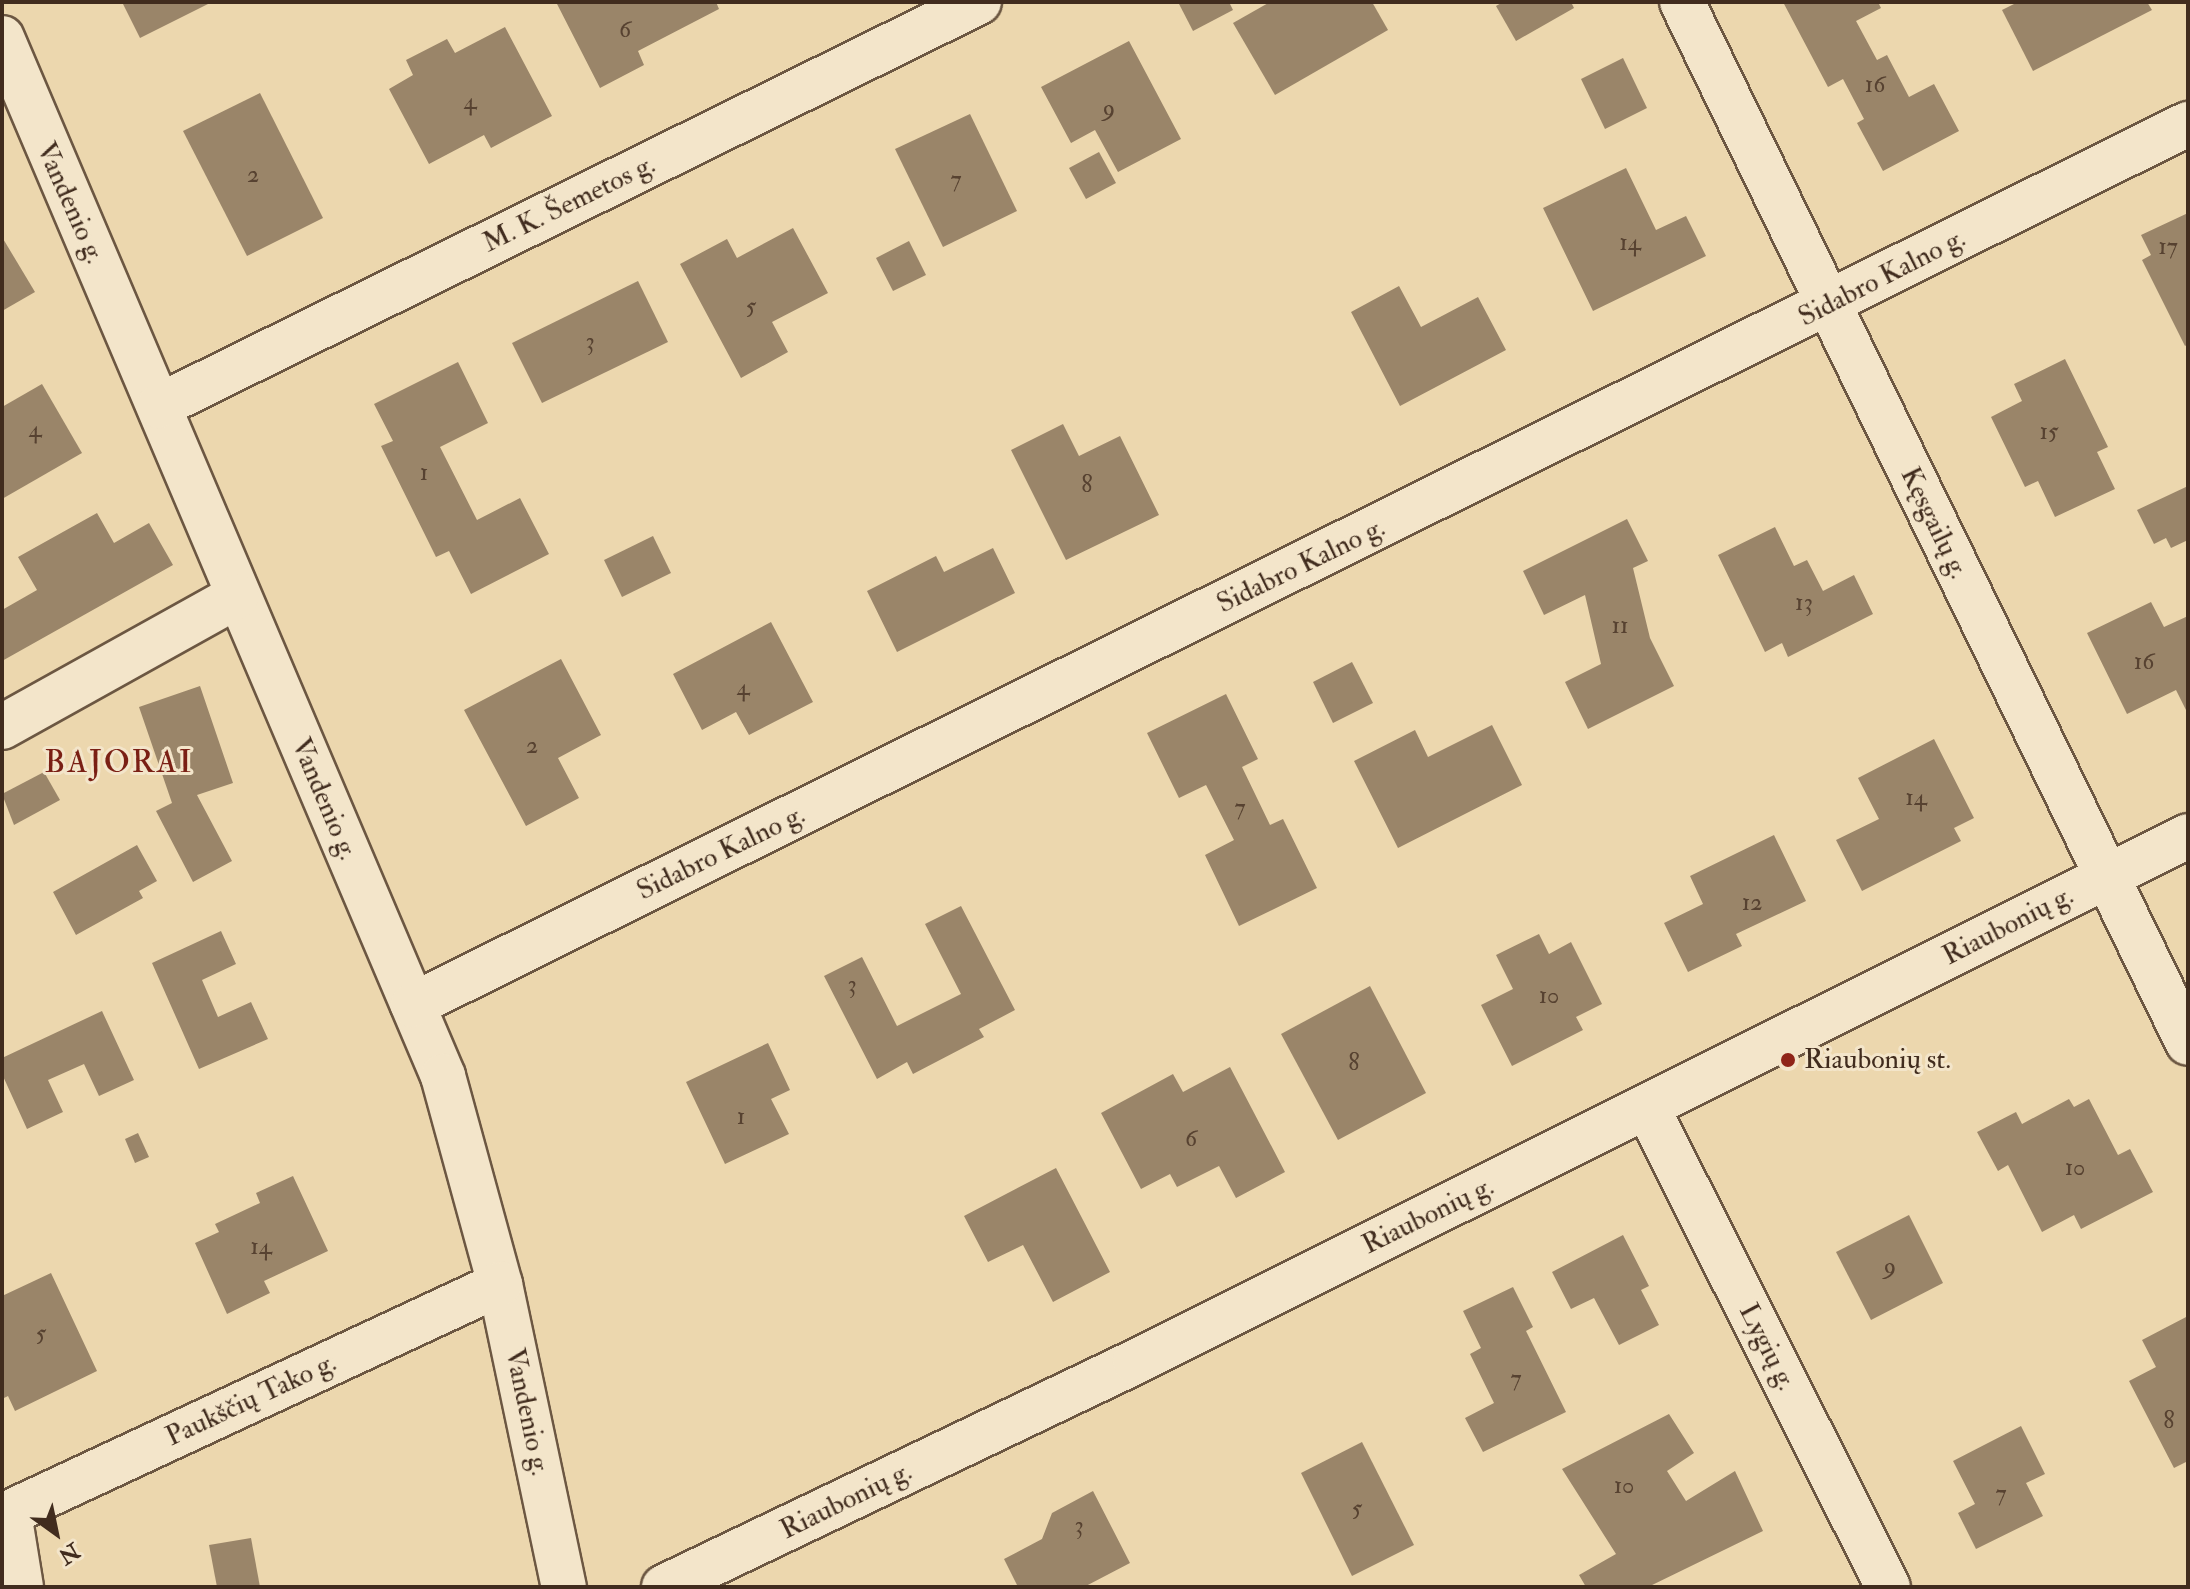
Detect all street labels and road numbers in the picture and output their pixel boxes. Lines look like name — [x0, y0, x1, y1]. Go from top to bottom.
street label: Vandenio g. — [28, 137, 112, 269]
street label: M. K. Šemetos g. — [477, 148, 661, 260]
street label: Sidabro Kalno g. — [1793, 222, 1971, 334]
street label: Kęsgailų g. — [1893, 462, 1975, 584]
street label: Sidabro Kalno g. — [1212, 511, 1390, 621]
street label: Vandenio g. — [283, 733, 365, 865]
street label: Sidabro Kalno g. — [632, 798, 810, 908]
street label: Riaubonių g. — [1937, 879, 2079, 973]
street label: Riaubonių g. — [1357, 1170, 1499, 1262]
street label: Lygių g. — [1731, 1298, 1803, 1396]
street label: Vandenio g. — [497, 1345, 557, 1479]
street label: Paukščių Tako g. — [161, 1346, 341, 1454]
street label: Riaubonių g. — [775, 1455, 917, 1547]

